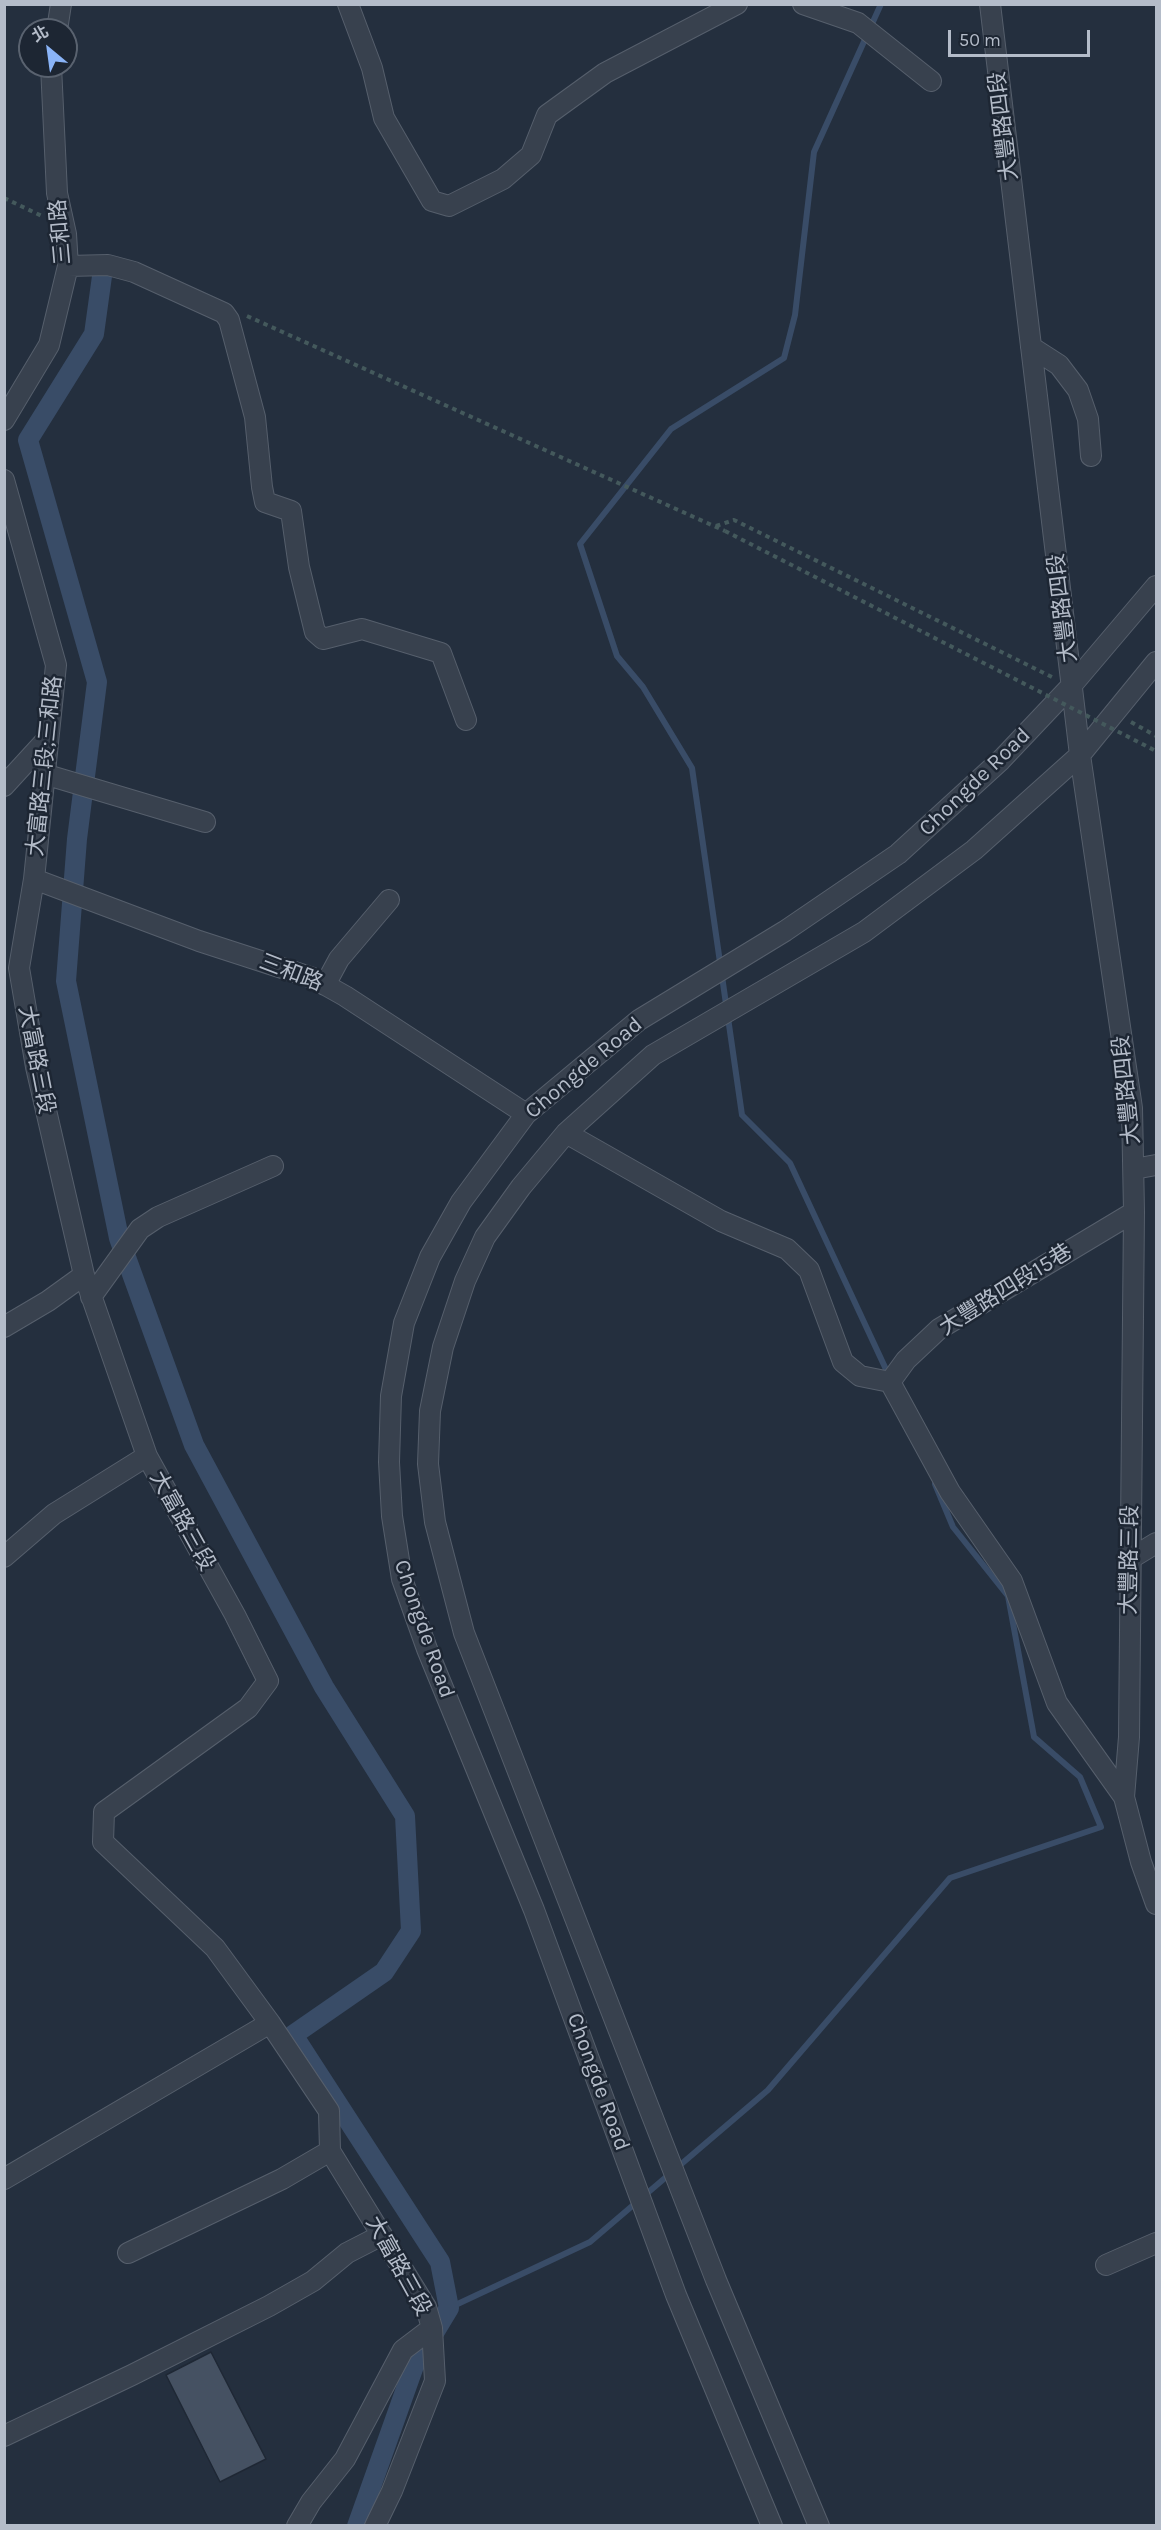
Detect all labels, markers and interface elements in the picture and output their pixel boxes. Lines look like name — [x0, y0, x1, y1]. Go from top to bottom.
north arrow — [18, 18, 78, 78]
scale bar — [951, 18, 1094, 56]
text: 北 — [28, 21, 52, 46]
text: 50 m — [959, 29, 1001, 51]
street label: 大豐路四段 — [984, 70, 1024, 182]
street label: 三和路 — [45, 198, 77, 266]
street label: 大豐路四段 — [1043, 552, 1083, 664]
street label: 大富路三段;三和路 — [22, 674, 68, 858]
street label: Chongde Road — [914, 722, 1036, 842]
street label: 三和路 — [255, 949, 327, 997]
street label: 大富路三段 — [13, 1003, 59, 1117]
street label: Chongde Road — [520, 1011, 648, 1125]
street label: 大豐路四段 — [1108, 1034, 1146, 1146]
street label: 大豐路四段15巷 — [935, 1239, 1077, 1341]
street label: 大富路三段 — [144, 1466, 220, 1576]
street label: 大豐路三段 — [1116, 1505, 1144, 1615]
street label: Chongde Road — [388, 1556, 460, 1702]
street label: Chongde Road — [561, 2010, 635, 2154]
street label: 大富路三段 — [360, 2211, 436, 2321]

